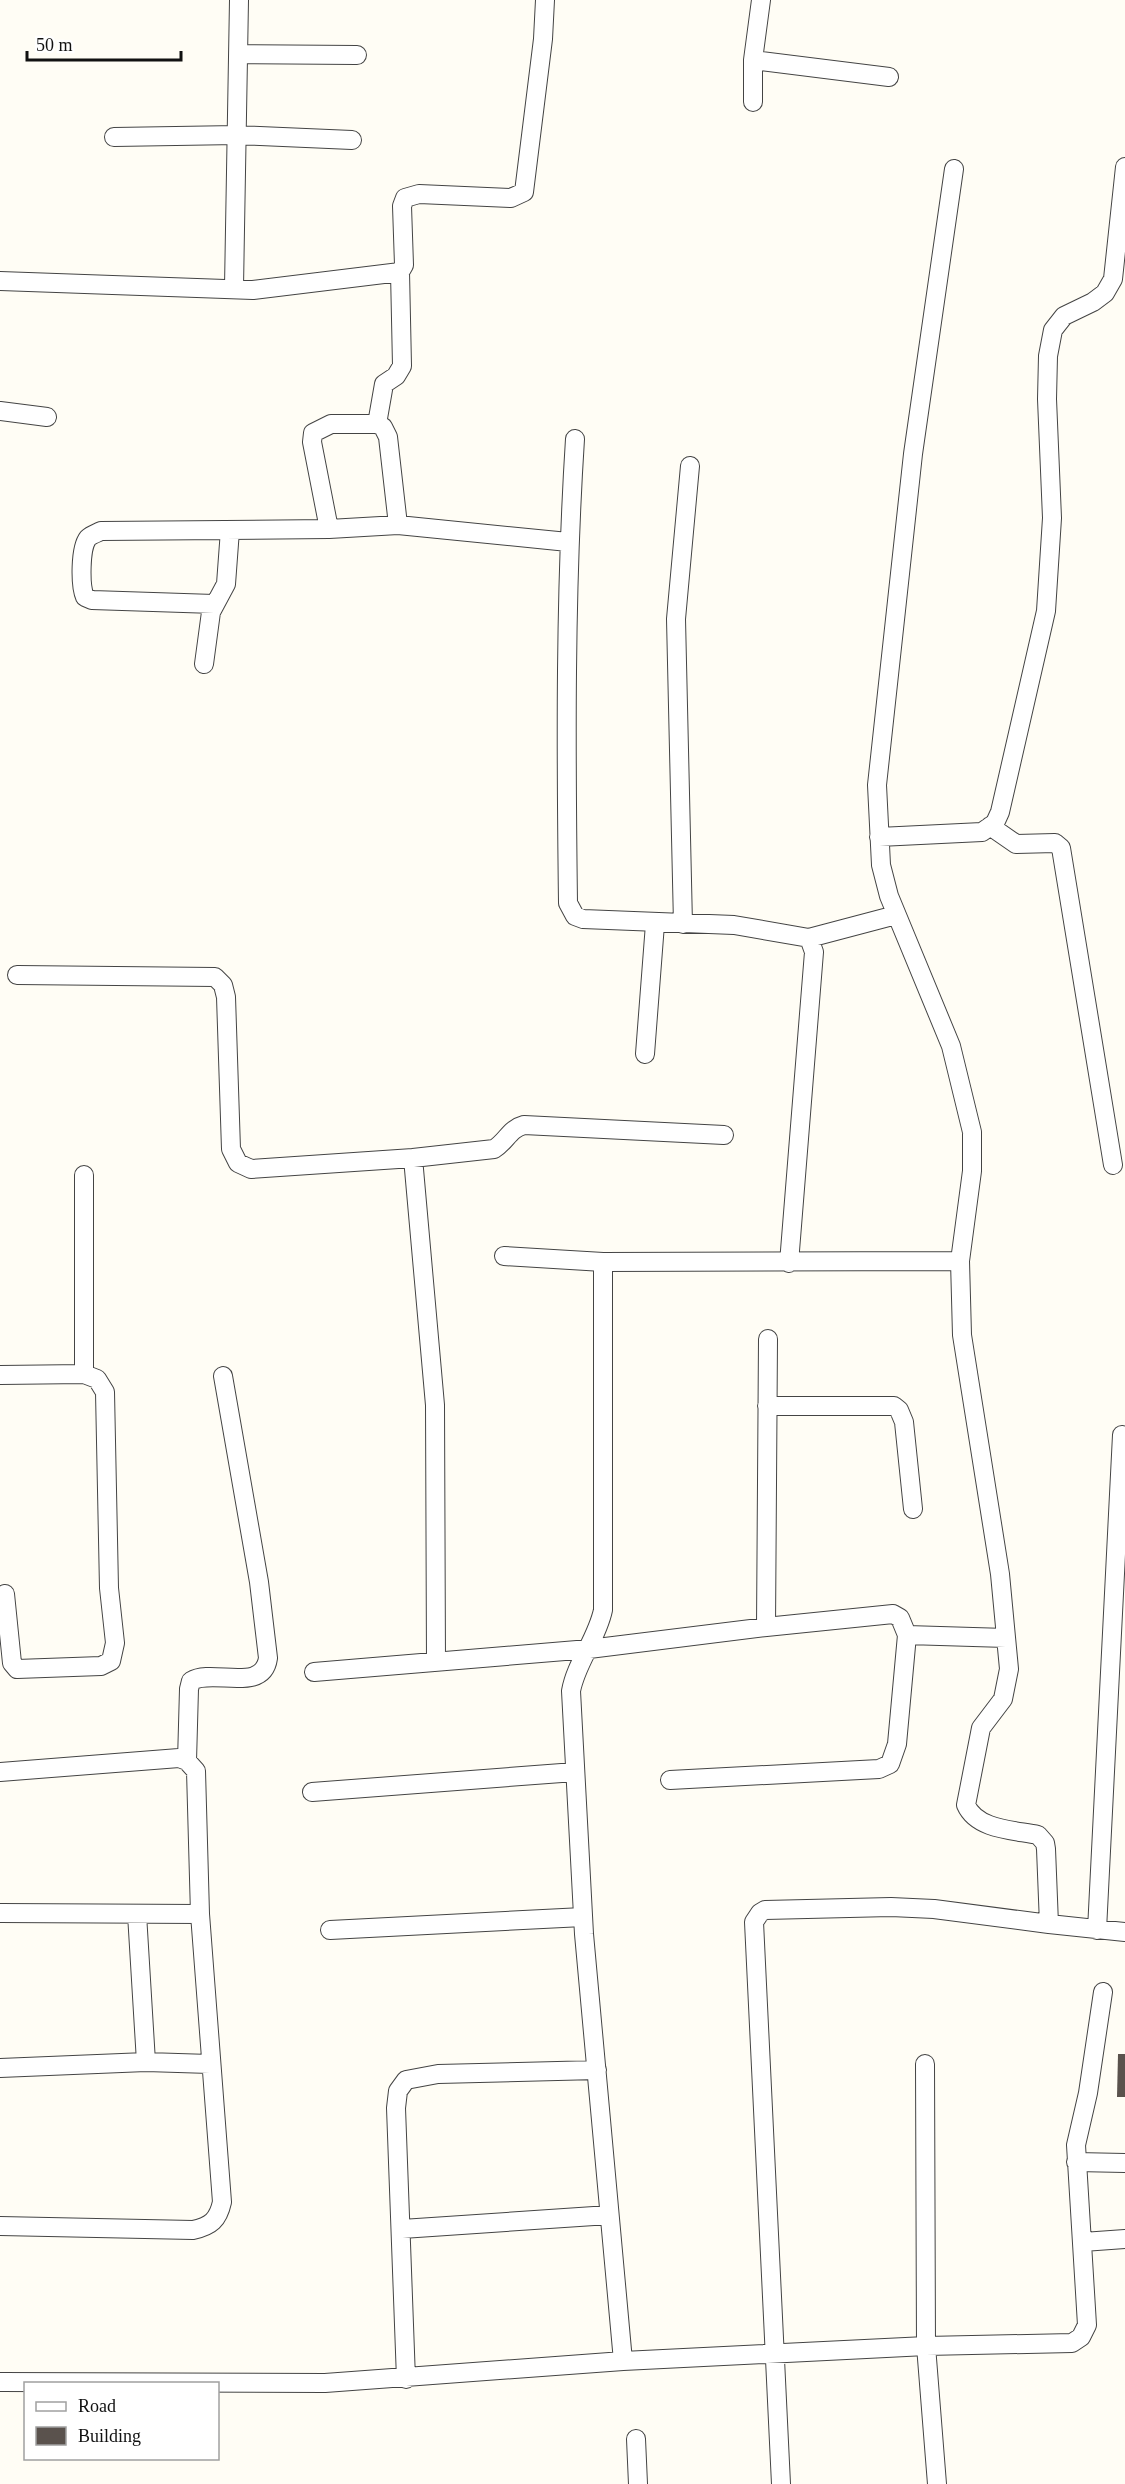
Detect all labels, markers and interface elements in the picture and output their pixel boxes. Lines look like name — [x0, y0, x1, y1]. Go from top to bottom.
scale bar — [27, 24, 182, 62]
text: 50 m — [36, 35, 73, 55]
legend — [24, 2382, 219, 2460]
text: Road — [78, 2396, 116, 2416]
text: Building — [78, 2426, 141, 2446]

